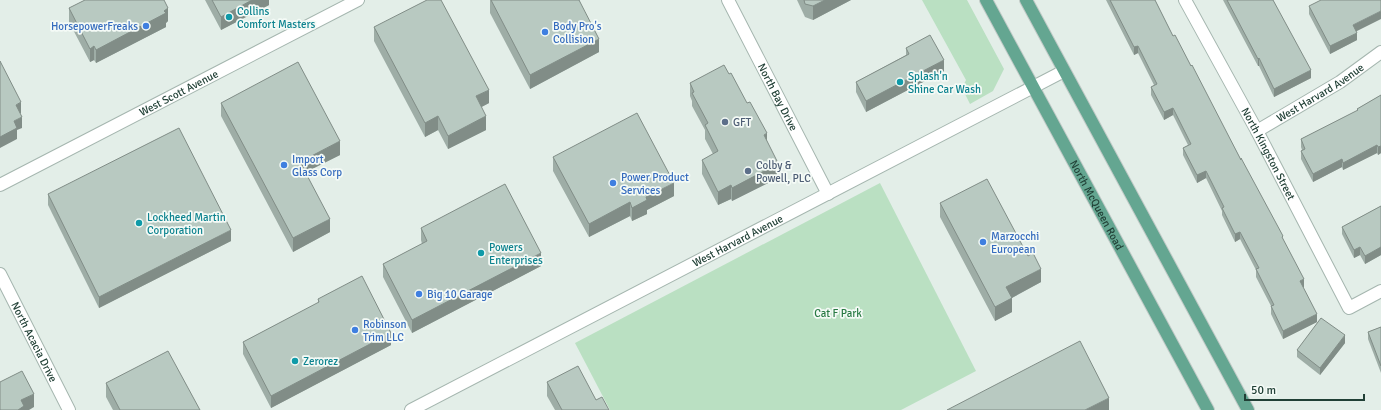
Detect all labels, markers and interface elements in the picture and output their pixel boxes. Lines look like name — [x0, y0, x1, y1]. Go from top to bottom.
place label: Collins Comfort Masters — [237, 5, 315, 31]
marker: Collins Comfort Masters — [224, 12, 234, 22]
place label: HorsepowerFreaks — [51, 20, 138, 33]
place label: Body Pro's Collision — [553, 20, 602, 46]
marker: HorsepowerFreaks — [141, 21, 151, 31]
marker: Body Pro's Collision — [540, 27, 550, 37]
street label: West Harvard Avenue — [1274, 60, 1366, 124]
street label: North Bay Drive — [755, 61, 801, 133]
street label: West Scott Avenue — [137, 67, 220, 118]
place label: Splash'n Shine Car Wash — [908, 70, 981, 96]
marker: Splash'n Shine Car Wash — [895, 77, 905, 87]
street label: North Kingston Street — [1239, 105, 1298, 202]
place label: GFT — [733, 116, 752, 129]
marker: GFT — [720, 117, 730, 127]
place label: Import Glass Corp — [292, 153, 342, 179]
street label: North McQueen Road — [1067, 158, 1127, 252]
place label: Colby & Powell, PLC — [756, 159, 811, 185]
marker: Import Glass Corp — [279, 160, 289, 170]
marker: Colby & Powell, PLC — [743, 166, 753, 176]
place label: Power Product Services — [621, 171, 689, 197]
marker: Power Product Services — [608, 178, 618, 188]
place label: Lockheed Martin Corporation — [147, 211, 226, 237]
street label: West Harvard Avenue — [690, 212, 785, 269]
marker: Lockheed Martin Corporation — [134, 218, 144, 228]
place label: Marzocchi European — [991, 230, 1039, 256]
marker: Marzocchi European — [978, 237, 988, 247]
place label: Powers Enterprises — [489, 241, 543, 267]
marker: Powers Enterprises — [476, 248, 486, 258]
place label: Big 10 Garage — [427, 288, 493, 301]
marker: Big 10 Garage — [414, 289, 424, 299]
street label: North Acacia Drive — [9, 300, 60, 384]
park label: Cat F Park — [814, 307, 862, 320]
place label: Robinson Trim LLC — [363, 318, 407, 344]
marker: Robinson Trim LLC — [350, 325, 360, 335]
place label: Zerorez — [303, 355, 338, 368]
marker: Zerorez — [290, 356, 300, 366]
scale bar — [1245, 376, 1364, 402]
text: 50 m — [1251, 383, 1276, 398]

